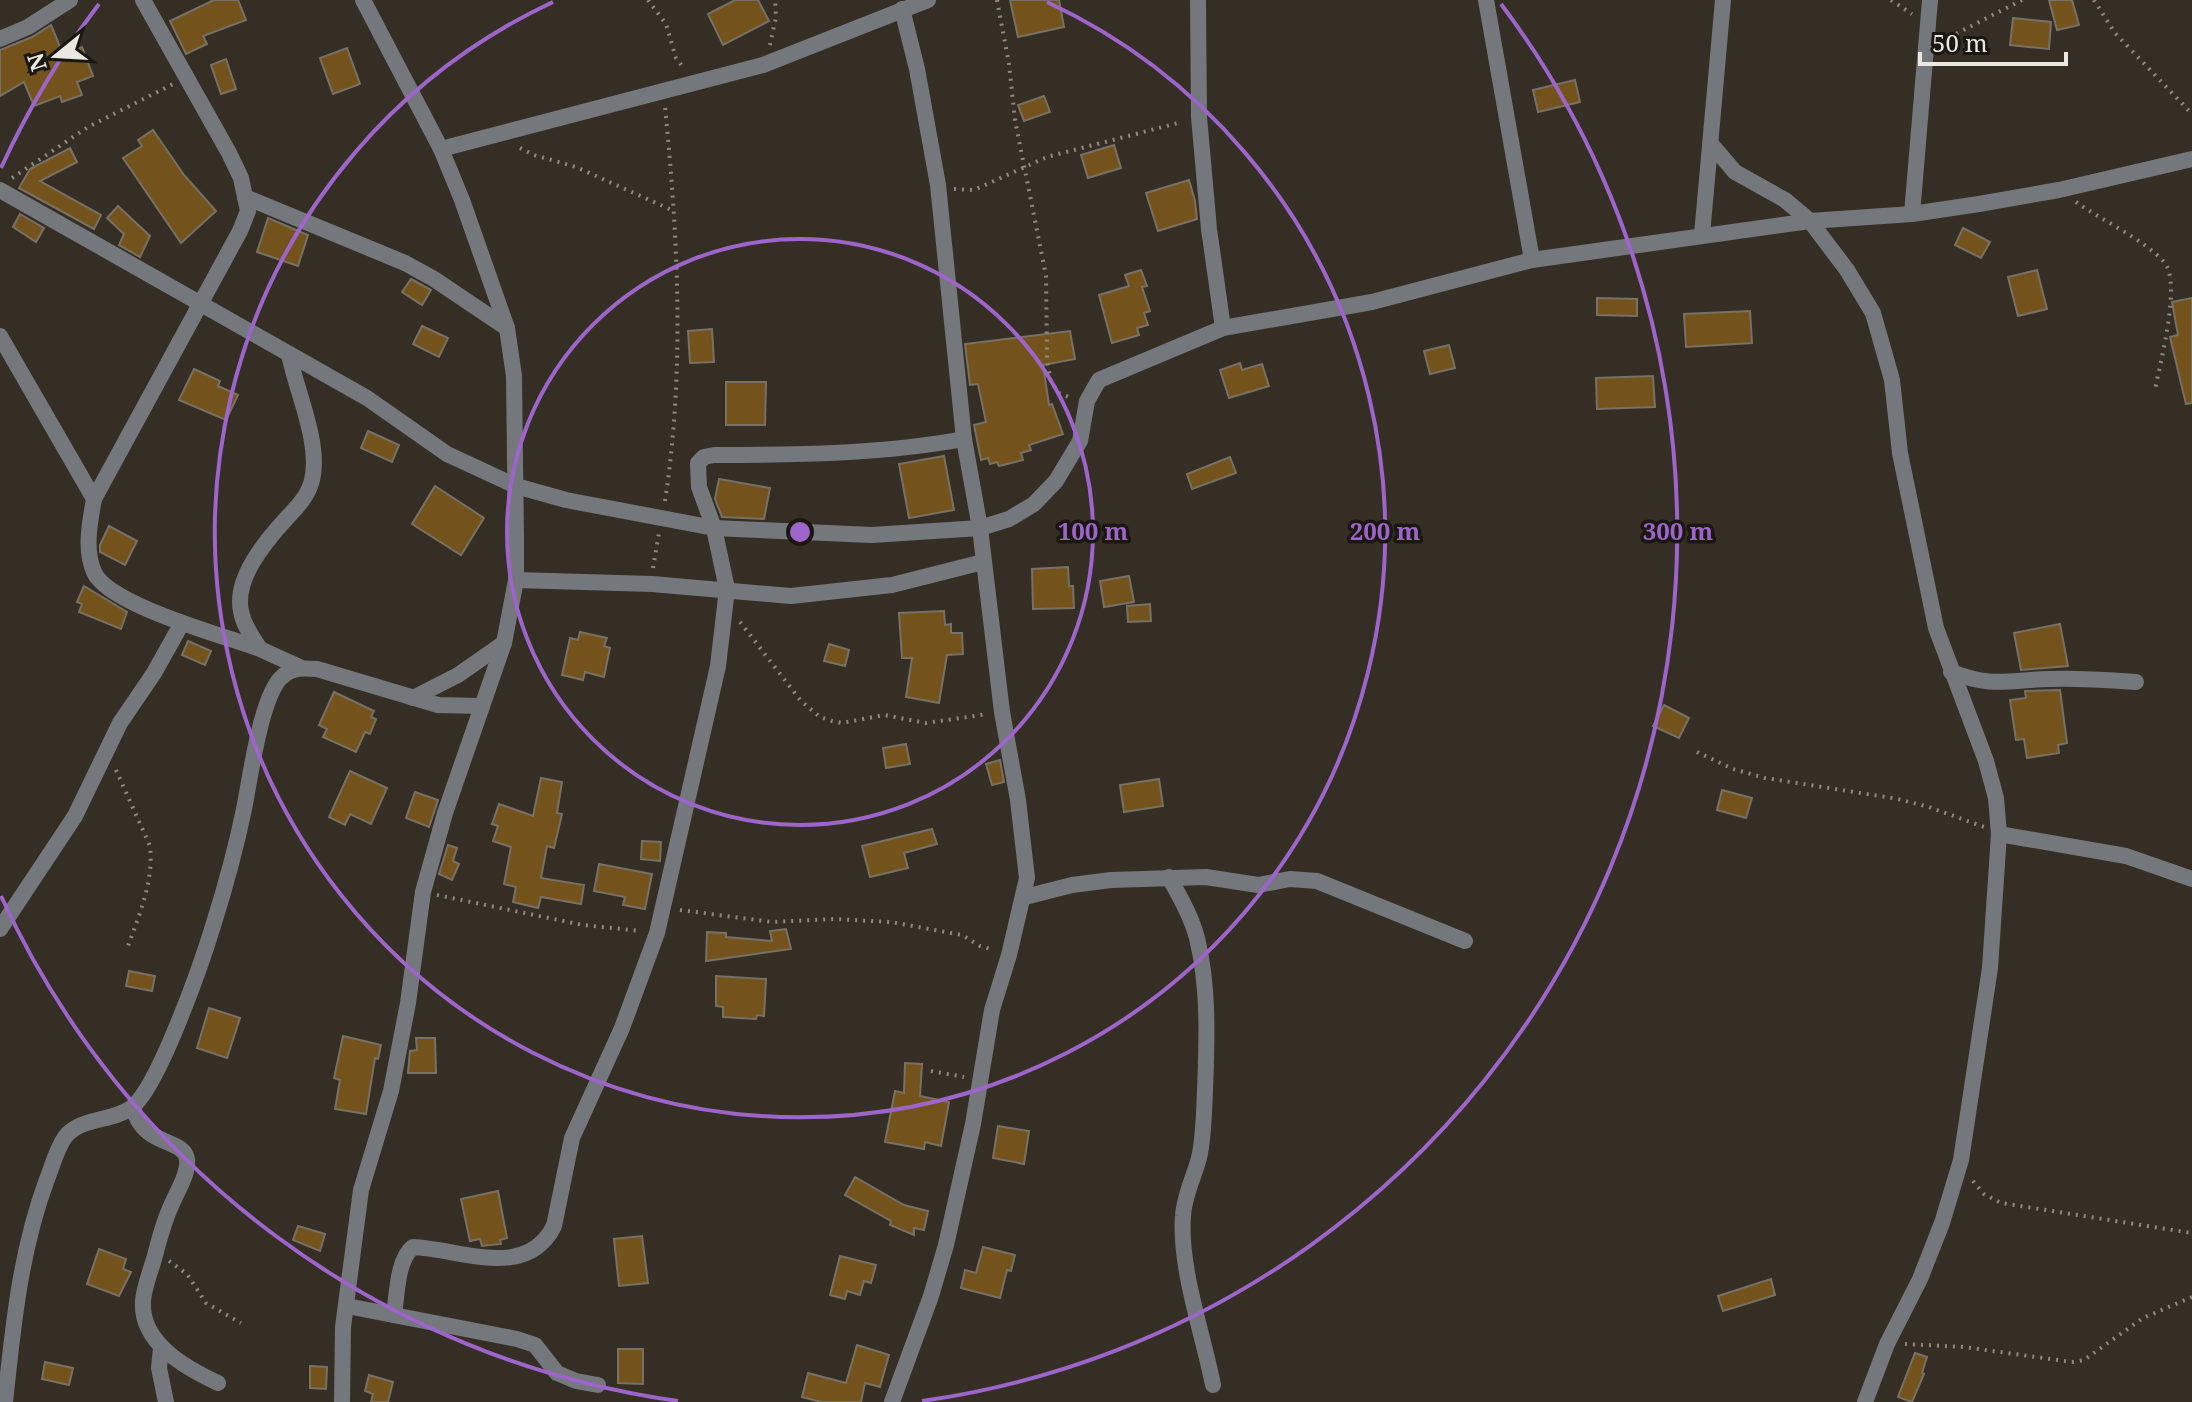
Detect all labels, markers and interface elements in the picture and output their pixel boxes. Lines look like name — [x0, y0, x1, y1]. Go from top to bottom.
north arrow — [16, 16, 96, 96]
scale bar — [1920, 16, 2066, 66]
text: 50 m — [1932, 26, 1988, 59]
text: N — [19, 50, 53, 75]
text: 100 m — [1058, 514, 1129, 547]
text: 200 m — [1350, 514, 1421, 547]
text: 300 m — [1643, 514, 1714, 547]
centre of rings — [786, 518, 814, 546]

